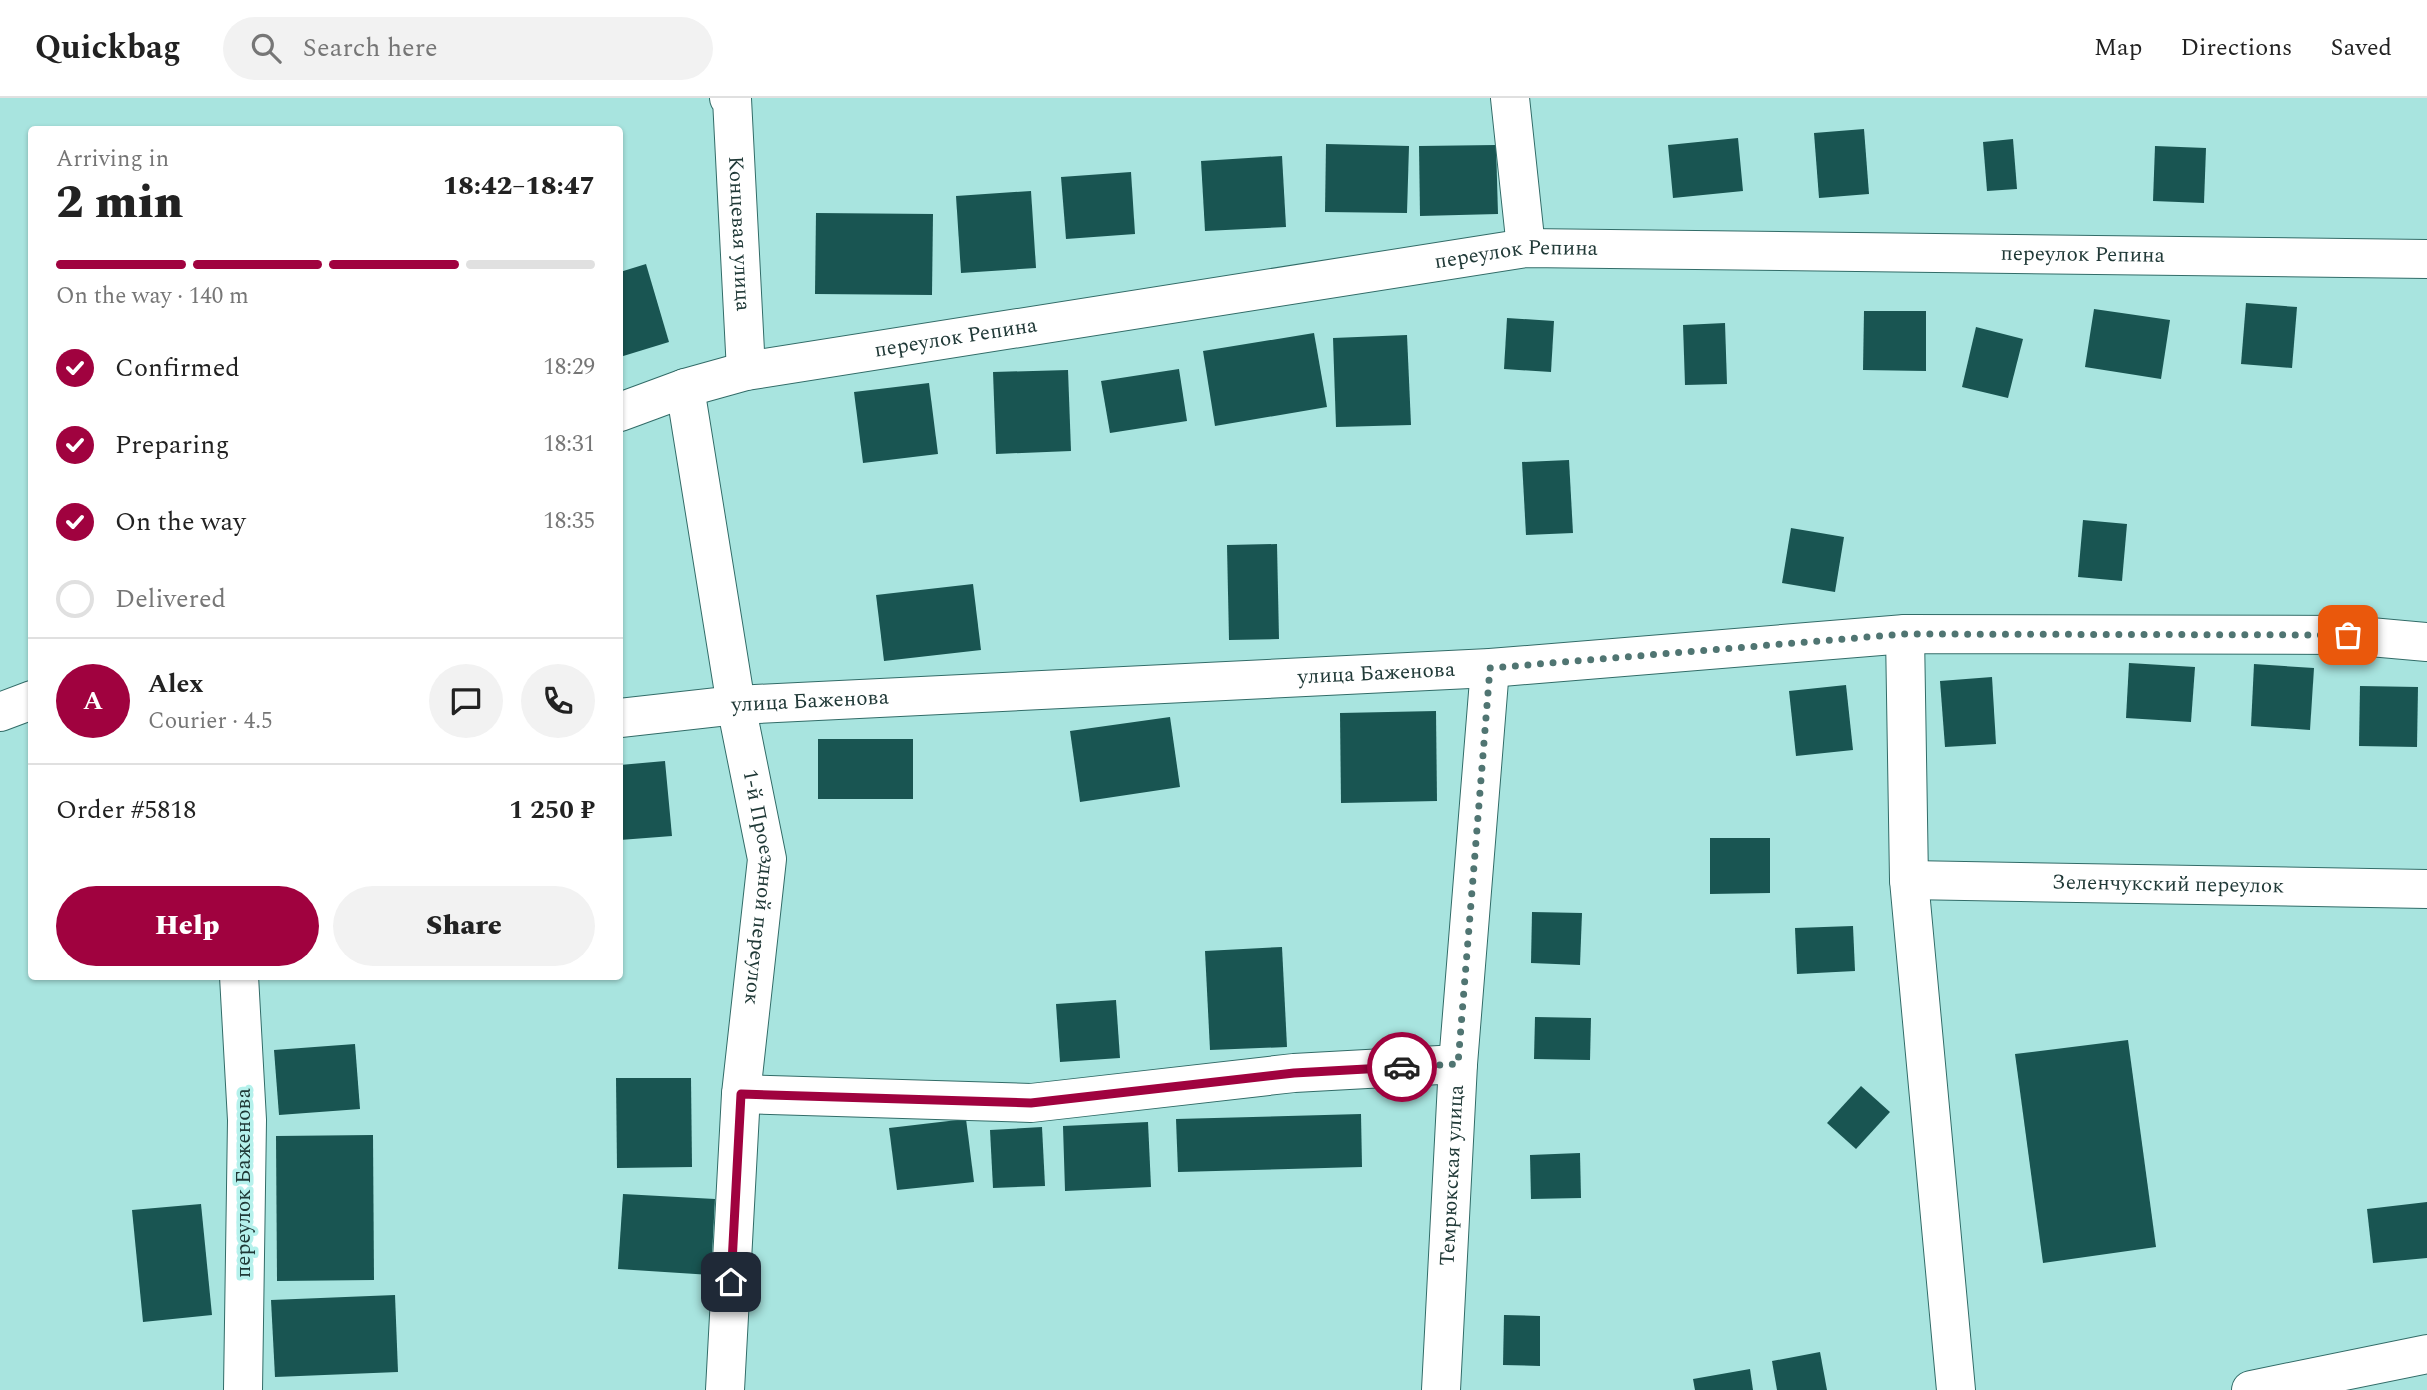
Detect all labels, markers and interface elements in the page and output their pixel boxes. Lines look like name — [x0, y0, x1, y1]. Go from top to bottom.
search box — [223, 17, 713, 80]
text: Quickbag — [35, 23, 181, 73]
text: Search here — [303, 28, 438, 68]
icon: search — [247, 29, 285, 67]
text: Map — [2094, 30, 2142, 66]
text: Directions — [2180, 30, 2292, 66]
text: Saved — [2330, 30, 2392, 66]
text: Arriving in — [56, 142, 169, 177]
street label: Концевая улица — [719, 155, 759, 313]
text: 18:42–18:47 — [443, 166, 595, 206]
text: 2 min — [56, 168, 183, 238]
street label: переулок Репина — [1432, 232, 1599, 278]
street label: переулок Репина — [2000, 238, 2166, 272]
text: On the way · 140 m — [56, 279, 249, 314]
street label: переулок Репина — [872, 309, 1040, 367]
text: Confirmed — [115, 348, 240, 388]
icon: check — [56, 349, 94, 387]
text: 18:29 — [543, 350, 595, 385]
text: Preparing — [115, 425, 229, 465]
icon: check — [56, 426, 94, 464]
text: 18:31 — [543, 427, 595, 462]
text: On the way — [115, 502, 246, 542]
icon: check — [56, 503, 94, 541]
text: 18:35 — [543, 504, 595, 539]
text: Delivered — [115, 579, 226, 619]
pin — [2318, 605, 2378, 665]
icon: bag — [2329, 616, 2367, 654]
street label: улица Баженова — [1296, 654, 1457, 693]
text: Alex — [148, 664, 203, 704]
button: chat — [429, 664, 503, 738]
button: phone — [521, 664, 595, 738]
text: A — [83, 681, 103, 721]
street label: улица Баженова — [730, 681, 890, 721]
text: Courier · 4.5 — [148, 704, 273, 739]
street label: 1-й Проездной переулок — [733, 767, 784, 1007]
text: Order #5818 — [56, 790, 196, 830]
text: 1 250 ₽ — [509, 790, 595, 830]
street label: Зеленчукский переулок — [2052, 866, 2285, 903]
button: Help — [56, 886, 319, 966]
button: Share — [333, 886, 595, 966]
courier — [1367, 1032, 1437, 1102]
icon: car — [1383, 1048, 1421, 1086]
street label: Темрюкская улица — [1431, 1083, 1473, 1267]
street label: переулок Баженова — [228, 1087, 260, 1278]
pin — [701, 1252, 761, 1312]
icon: home — [712, 1263, 750, 1301]

